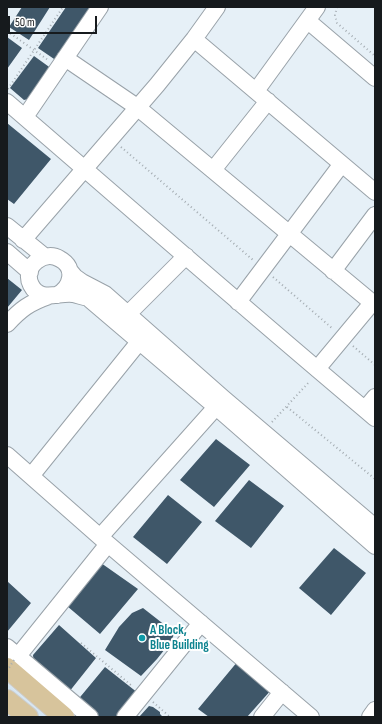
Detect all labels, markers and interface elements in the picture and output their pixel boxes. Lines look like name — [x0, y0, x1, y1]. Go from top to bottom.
scale bar — [10, 8, 99, 34]
text: 50 m — [15, 15, 35, 30]
place label: A Block, Blue Building — [150, 623, 209, 654]
marker: A Block, Blue Building — [137, 633, 147, 643]

